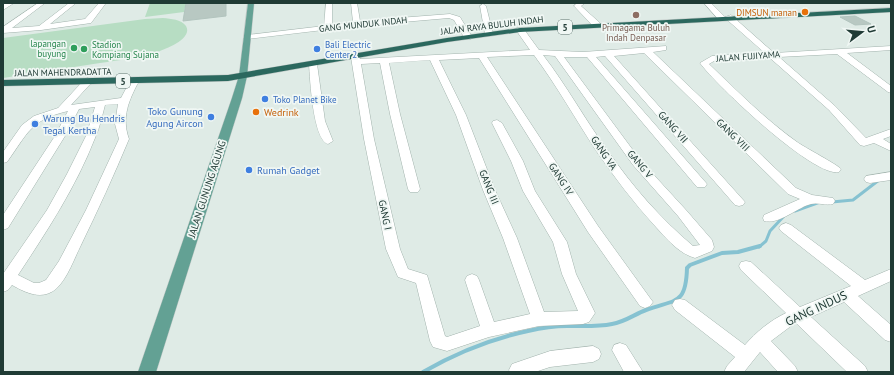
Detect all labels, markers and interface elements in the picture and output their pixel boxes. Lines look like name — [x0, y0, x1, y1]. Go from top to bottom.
place label: DIMSUN manan — [736, 7, 797, 18]
marker: DIMSUN manan — [800, 7, 810, 17]
marker: Primagama Buluh Indah Denpasar — [631, 10, 641, 20]
north arrow — [842, 12, 882, 52]
street label: JALAN RAYA BULUH INDAH — [439, 13, 544, 37]
street label: GANG MUNDUK INDAH — [318, 14, 408, 34]
road number: 5 — [558, 20, 572, 34]
place label: Primagama Buluh Indah Denpasar — [602, 22, 670, 43]
text: U — [864, 24, 879, 35]
place label: lapangan buyung — [30, 38, 66, 59]
place label: Stadion Kompiang Sujana — [92, 39, 159, 60]
place label: Bali Electric Center 2 — [325, 39, 371, 60]
marker: lapangan buyung — [69, 43, 79, 53]
marker: Stadion Kompiang Sujana — [79, 44, 89, 54]
marker: Bali Electric Center 2 — [312, 44, 322, 54]
street label: JALAN FUJIYAMA — [715, 48, 781, 64]
street label: JALAN MAHENDRADATTA — [13, 66, 112, 78]
road number: 5 — [116, 74, 130, 88]
marker: Toko Planet Bike — [260, 94, 270, 104]
place label: Toko Planet Bike — [273, 94, 337, 105]
place label: Toko Gunung Agung Aircon — [146, 105, 203, 130]
place label: Wedrink — [264, 106, 299, 119]
marker: Wedrink — [251, 107, 261, 117]
street label: GANG VII — [655, 108, 691, 146]
place label: Warung Bu Hendris Tegal Kertha — [43, 112, 125, 137]
marker: Toko Gunung Agung Aircon — [206, 112, 216, 122]
street label: GANG VIII — [714, 116, 752, 154]
marker: Warung Bu Hendris Tegal Kertha — [30, 119, 40, 129]
street label: GANG VA — [588, 133, 620, 173]
street label: JALAN GUNUNG AGUNG — [185, 139, 229, 240]
street label: GANG V — [624, 147, 656, 181]
street label: GANG IV — [546, 160, 576, 198]
place label: Rumah Gadget — [257, 164, 320, 177]
marker: Rumah Gadget — [244, 165, 254, 175]
street label: GANG III — [476, 168, 502, 206]
street label: GANG I — [375, 199, 395, 231]
street label: GANG INDUS — [783, 287, 849, 329]

